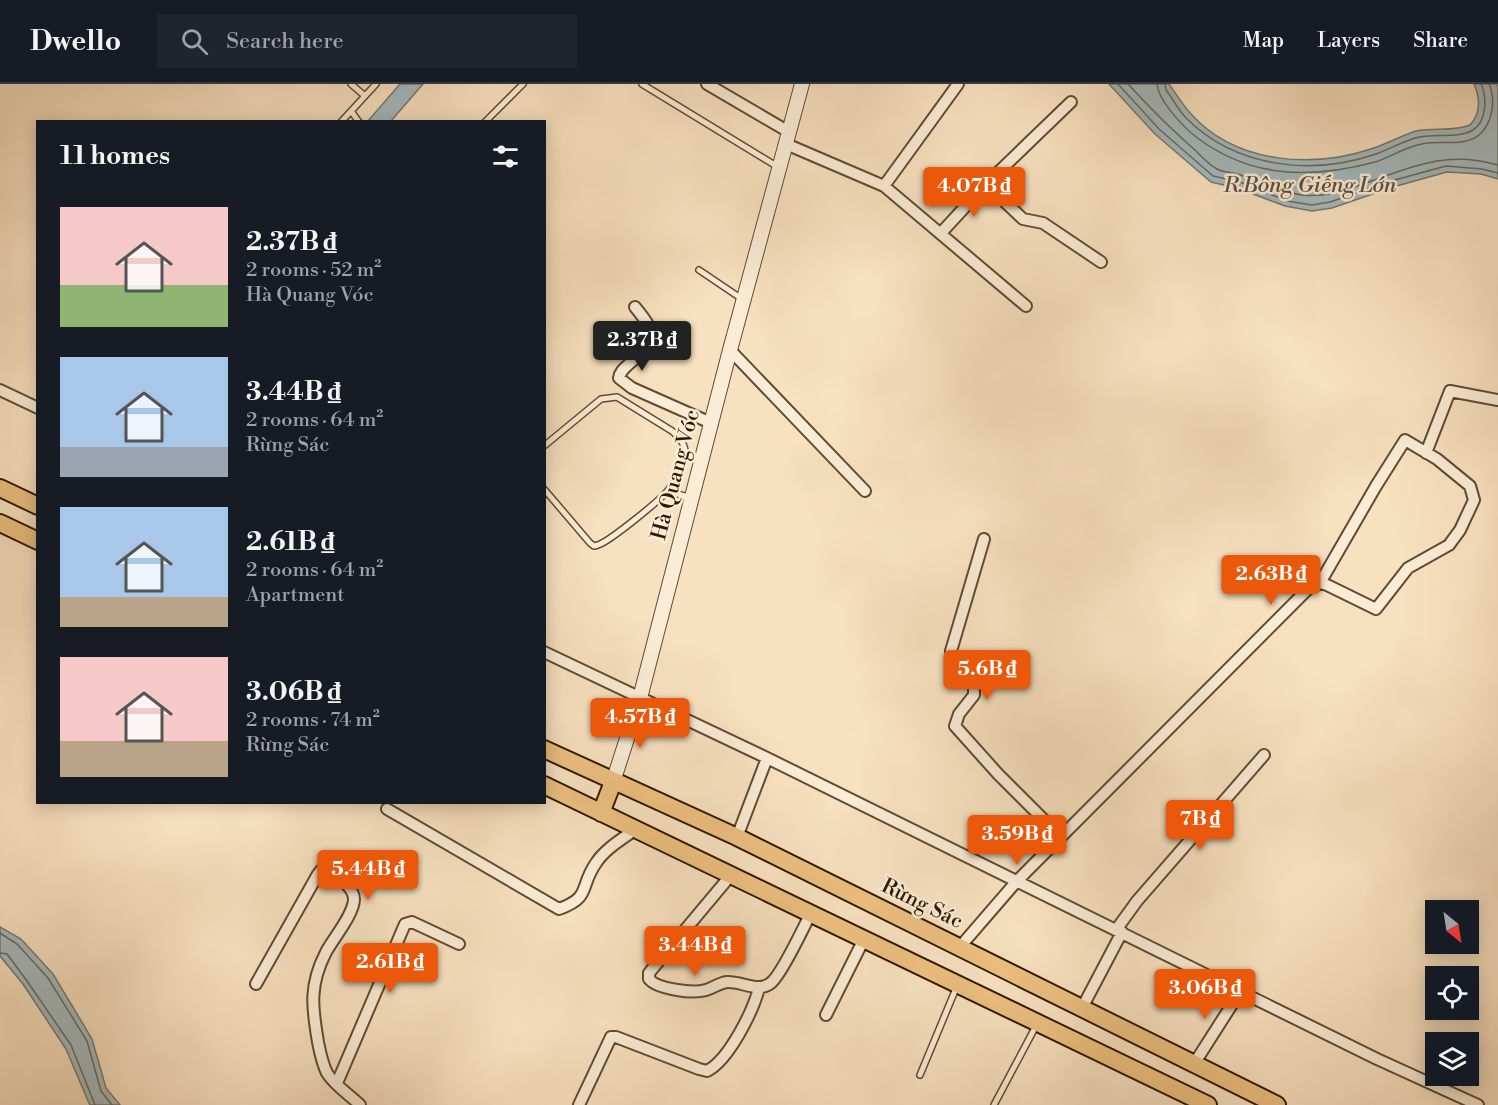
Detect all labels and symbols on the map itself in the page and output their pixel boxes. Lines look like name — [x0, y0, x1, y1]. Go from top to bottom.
pin: 4.07B ₫ — [919, 167, 1029, 218]
water label: R.Bông Giếng Lớn — [1223, 172, 1397, 199]
pin: 2.37B ₫ — [587, 321, 697, 372]
street label: Hà Quang Vóc — [646, 407, 706, 543]
pin: 2.63B ₫ — [1216, 555, 1326, 606]
pin: 5.6B ₫ — [938, 650, 1036, 701]
pin: 4.57B ₫ — [585, 698, 695, 749]
pin: 7B ₫ — [1164, 800, 1236, 851]
pin: 3.59B ₫ — [962, 815, 1072, 866]
pin: 5.44B ₫ — [313, 850, 423, 901]
street label: Rừng Sác — [877, 873, 967, 935]
north arrow — [1425, 900, 1479, 954]
pin: 3.44B ₫ — [640, 926, 750, 977]
pin: 2.61B ₫ — [335, 943, 445, 994]
pin: 3.06B ₫ — [1150, 969, 1260, 1020]

